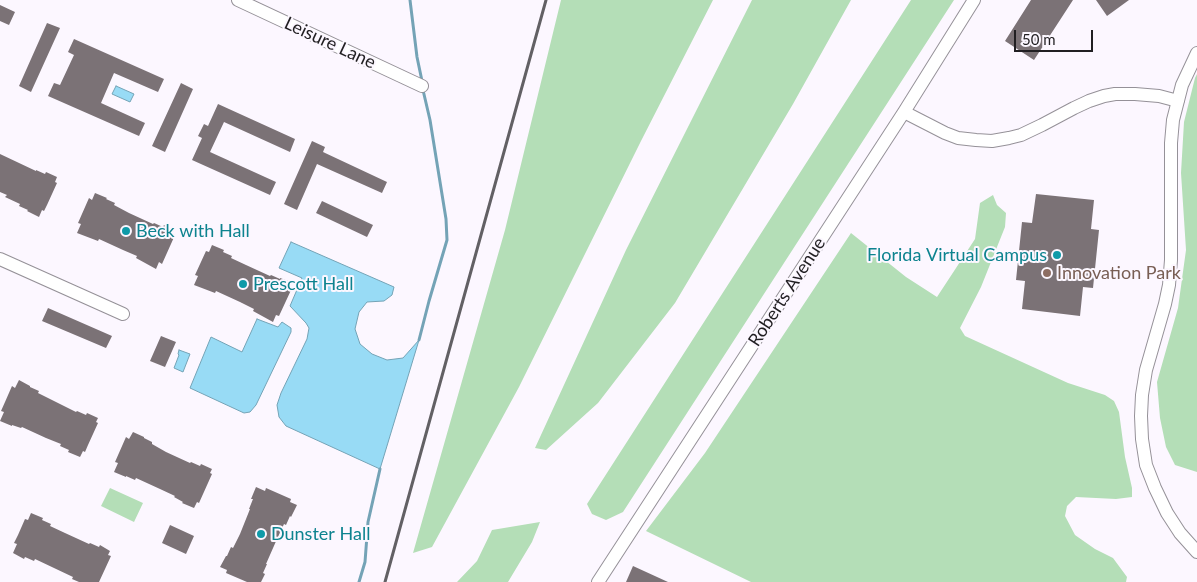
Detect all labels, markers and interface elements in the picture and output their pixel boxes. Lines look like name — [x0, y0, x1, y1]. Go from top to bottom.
street label: Leisure Lane — [281, 12, 379, 74]
scale bar — [1017, 20, 1096, 52]
text: 50 m — [1022, 30, 1056, 48]
place label: Beck with Hall — [136, 220, 250, 242]
marker: Beck with Hall — [120, 225, 132, 237]
street label: Roberts Avenue — [744, 234, 830, 350]
place label: Florida Virtual Campus — [867, 244, 1047, 266]
marker: Florida Virtual Campus — [1051, 249, 1063, 261]
place label: Innovation Park — [1057, 262, 1181, 284]
marker: Innovation Park — [1041, 267, 1053, 279]
place label: Prescott Hall — [253, 273, 353, 295]
marker: Prescott Hall — [237, 278, 249, 290]
place label: Dunster Hall — [271, 523, 370, 545]
marker: Dunster Hall — [255, 528, 267, 540]

